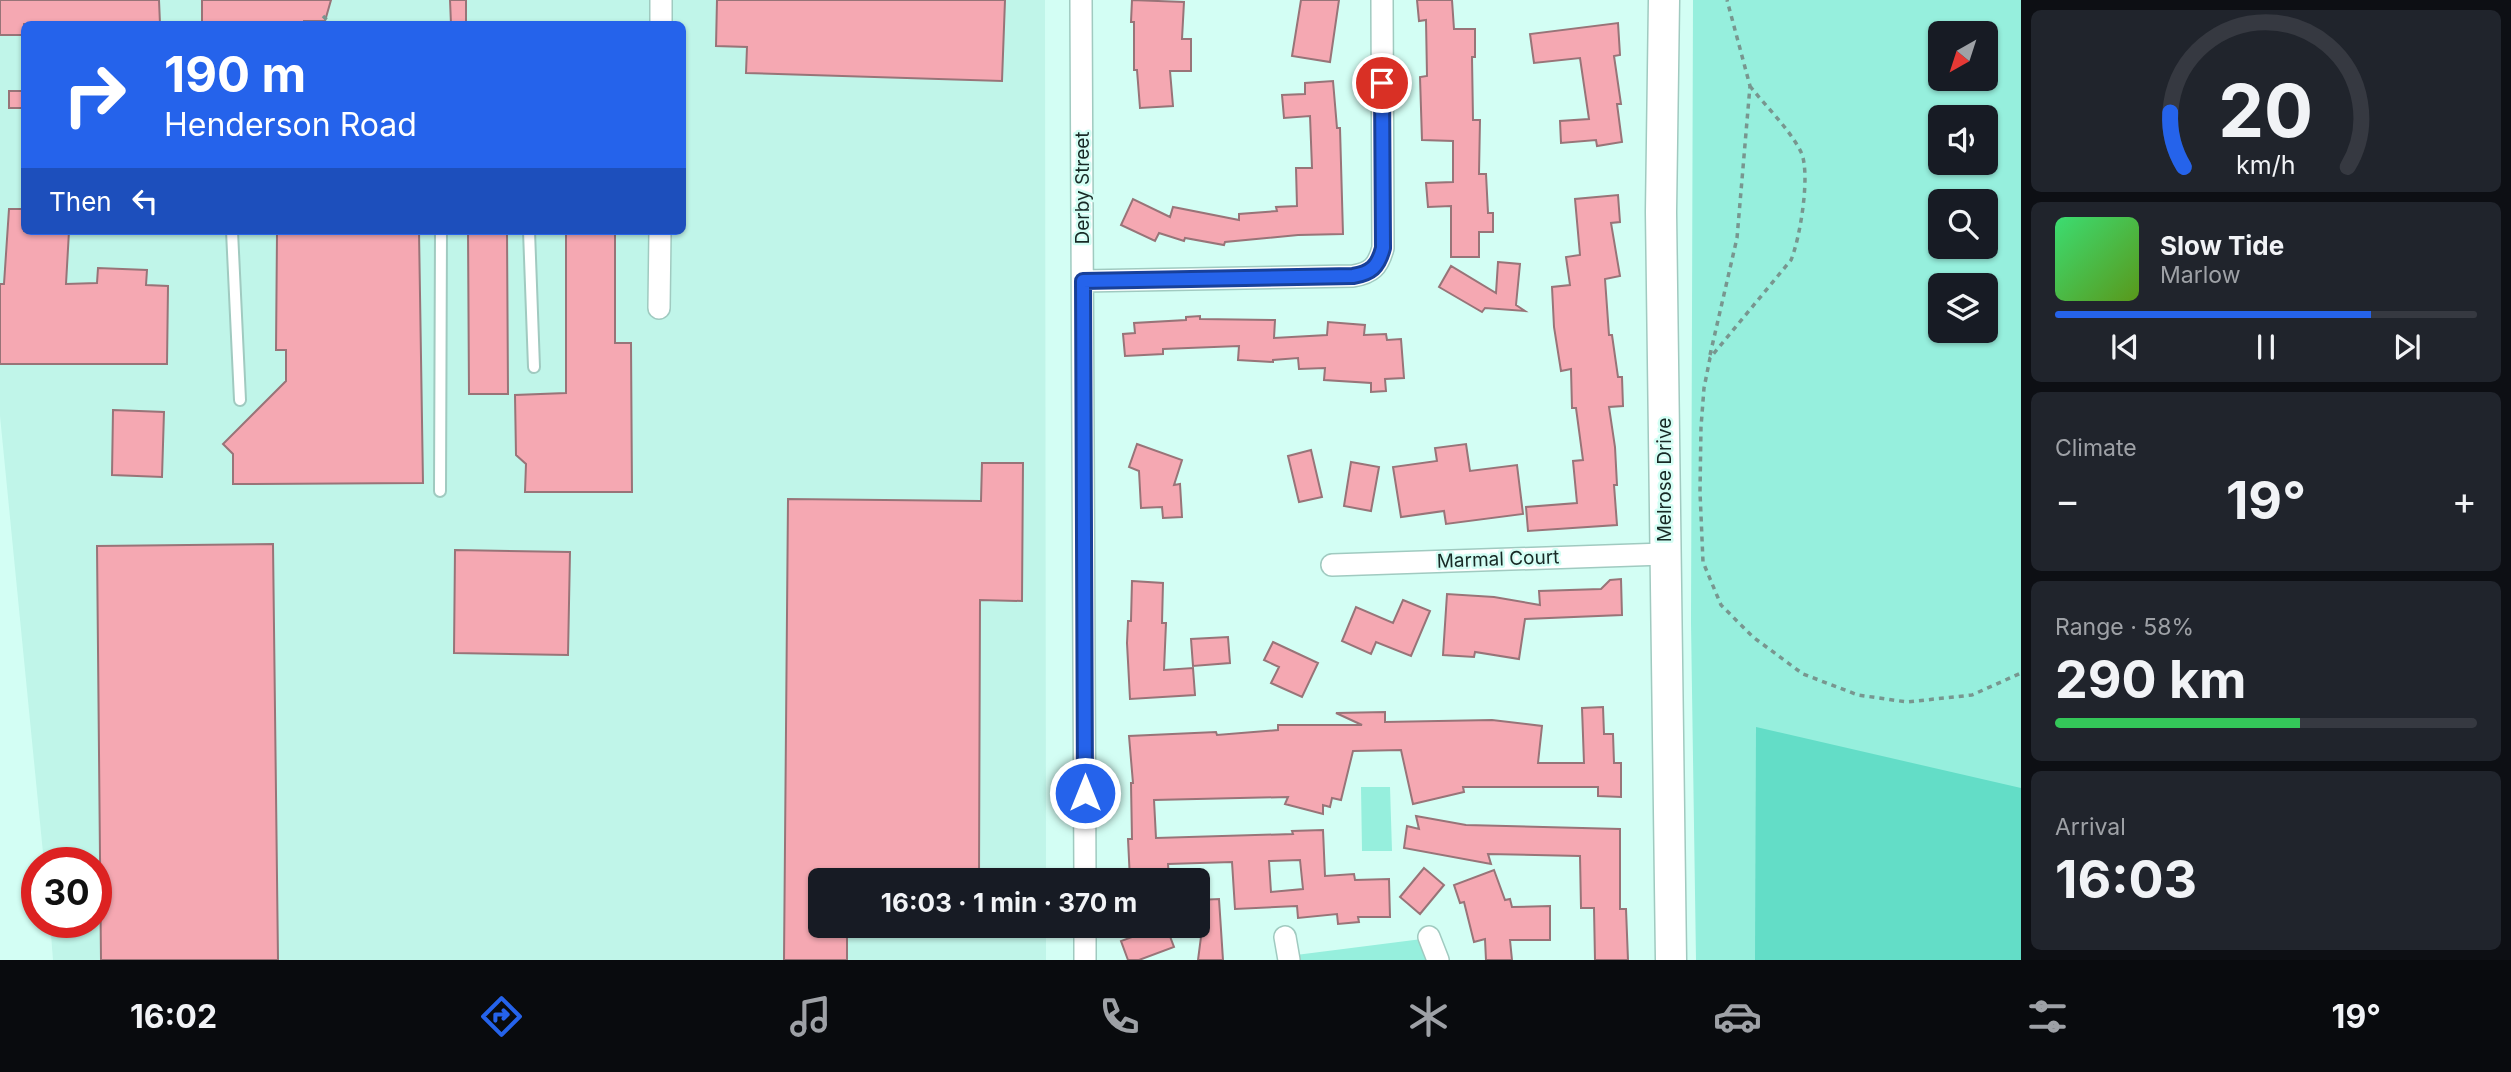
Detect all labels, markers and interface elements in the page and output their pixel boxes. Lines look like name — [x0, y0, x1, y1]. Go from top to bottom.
north arrow — [1928, 21, 1998, 91]
map controls — [1928, 21, 1998, 343]
text: 190 m — [164, 45, 306, 104]
icon: right — [49, 49, 140, 140]
pin — [1352, 53, 1412, 113]
icon: arrive — [1363, 64, 1401, 102]
text: 20 — [2219, 66, 2313, 155]
text: Henderson Road — [164, 105, 417, 144]
button: sound — [1928, 105, 1998, 175]
street label: Derby Street — [1071, 131, 1094, 245]
text: km/h — [2236, 150, 2296, 180]
icon: left — [126, 182, 164, 220]
text: Then — [49, 186, 112, 217]
button: search — [1928, 189, 1998, 259]
text: Slow Tide — [2160, 230, 2284, 261]
text: Marlow — [2160, 261, 2240, 289]
button: layers — [1928, 273, 1998, 343]
icon: previous — [2106, 328, 2144, 366]
icon: pause — [2247, 328, 2285, 366]
icon: next — [2388, 328, 2426, 366]
street label: Melrose Drive — [1653, 418, 1676, 542]
text: Climate — [2055, 434, 2137, 462]
text: 19° — [2226, 469, 2306, 532]
text: − — [2055, 477, 2080, 523]
text: + — [2452, 477, 2477, 523]
street label: Marmal Court — [1436, 545, 1560, 573]
text: Range · 58% — [2055, 613, 2194, 641]
text: 290 km — [2055, 648, 2247, 711]
position arrow — [1048, 756, 1122, 830]
text: Arrival — [2055, 813, 2126, 841]
speed limit sign: 30 — [21, 847, 112, 938]
text: 16:03 — [2055, 848, 2197, 911]
text: 16:03 · 1 min · 370 m — [881, 887, 1137, 918]
icon: directions — [477, 992, 526, 1041]
icon: music — [786, 992, 835, 1041]
icon: phone — [1095, 992, 1144, 1041]
icon: climate — [1404, 992, 1453, 1041]
icon: car — [1713, 992, 1762, 1041]
icon: filters — [2023, 992, 2072, 1041]
text: 16:02 — [130, 997, 217, 1036]
text: 19° — [2332, 997, 2381, 1036]

